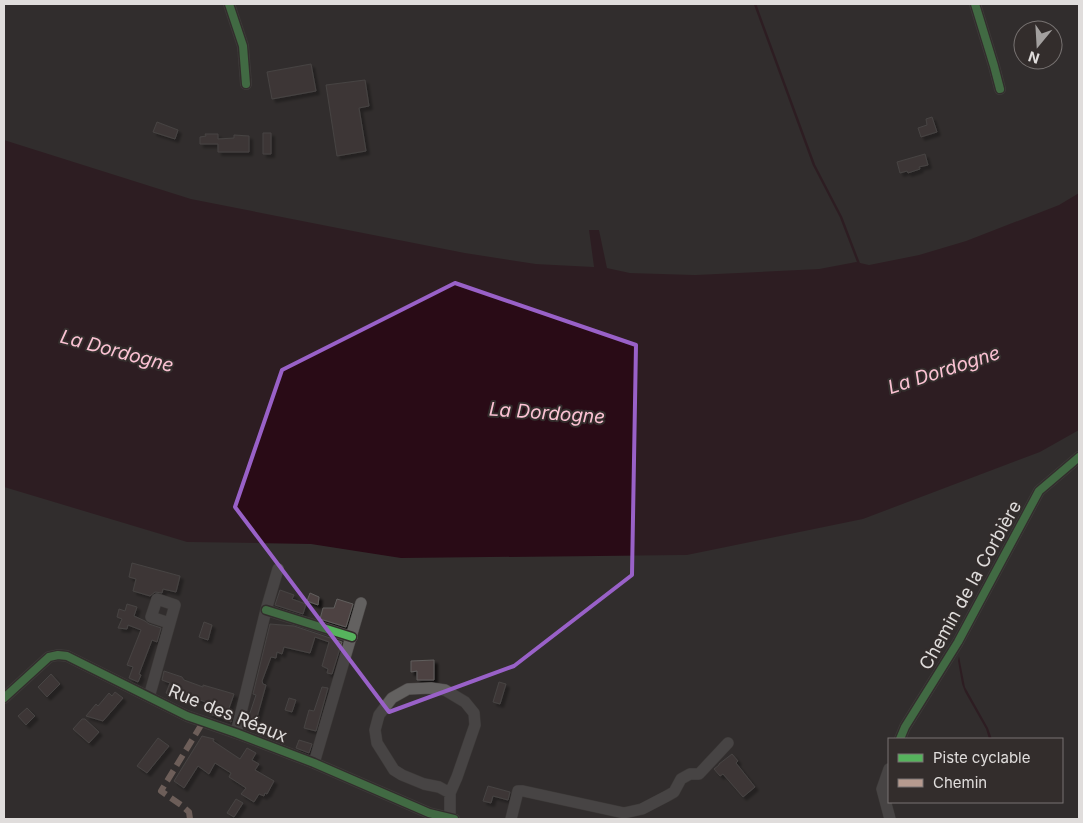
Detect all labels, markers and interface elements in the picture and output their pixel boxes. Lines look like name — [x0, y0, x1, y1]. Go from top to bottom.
north arrow — [1013, 20, 1063, 70]
text: N — [1026, 48, 1042, 68]
water label: La Dordogne — [58, 325, 176, 377]
water label: La Dordogne — [885, 341, 1003, 399]
water label: La Dordogne — [488, 397, 606, 429]
street label: Chemin de la Corbière — [915, 497, 1025, 673]
street label: Rue des Réaux — [165, 680, 291, 746]
legend — [888, 738, 1063, 803]
text: Piste cyclable — [933, 748, 1030, 767]
text: Chemin — [933, 773, 987, 792]

